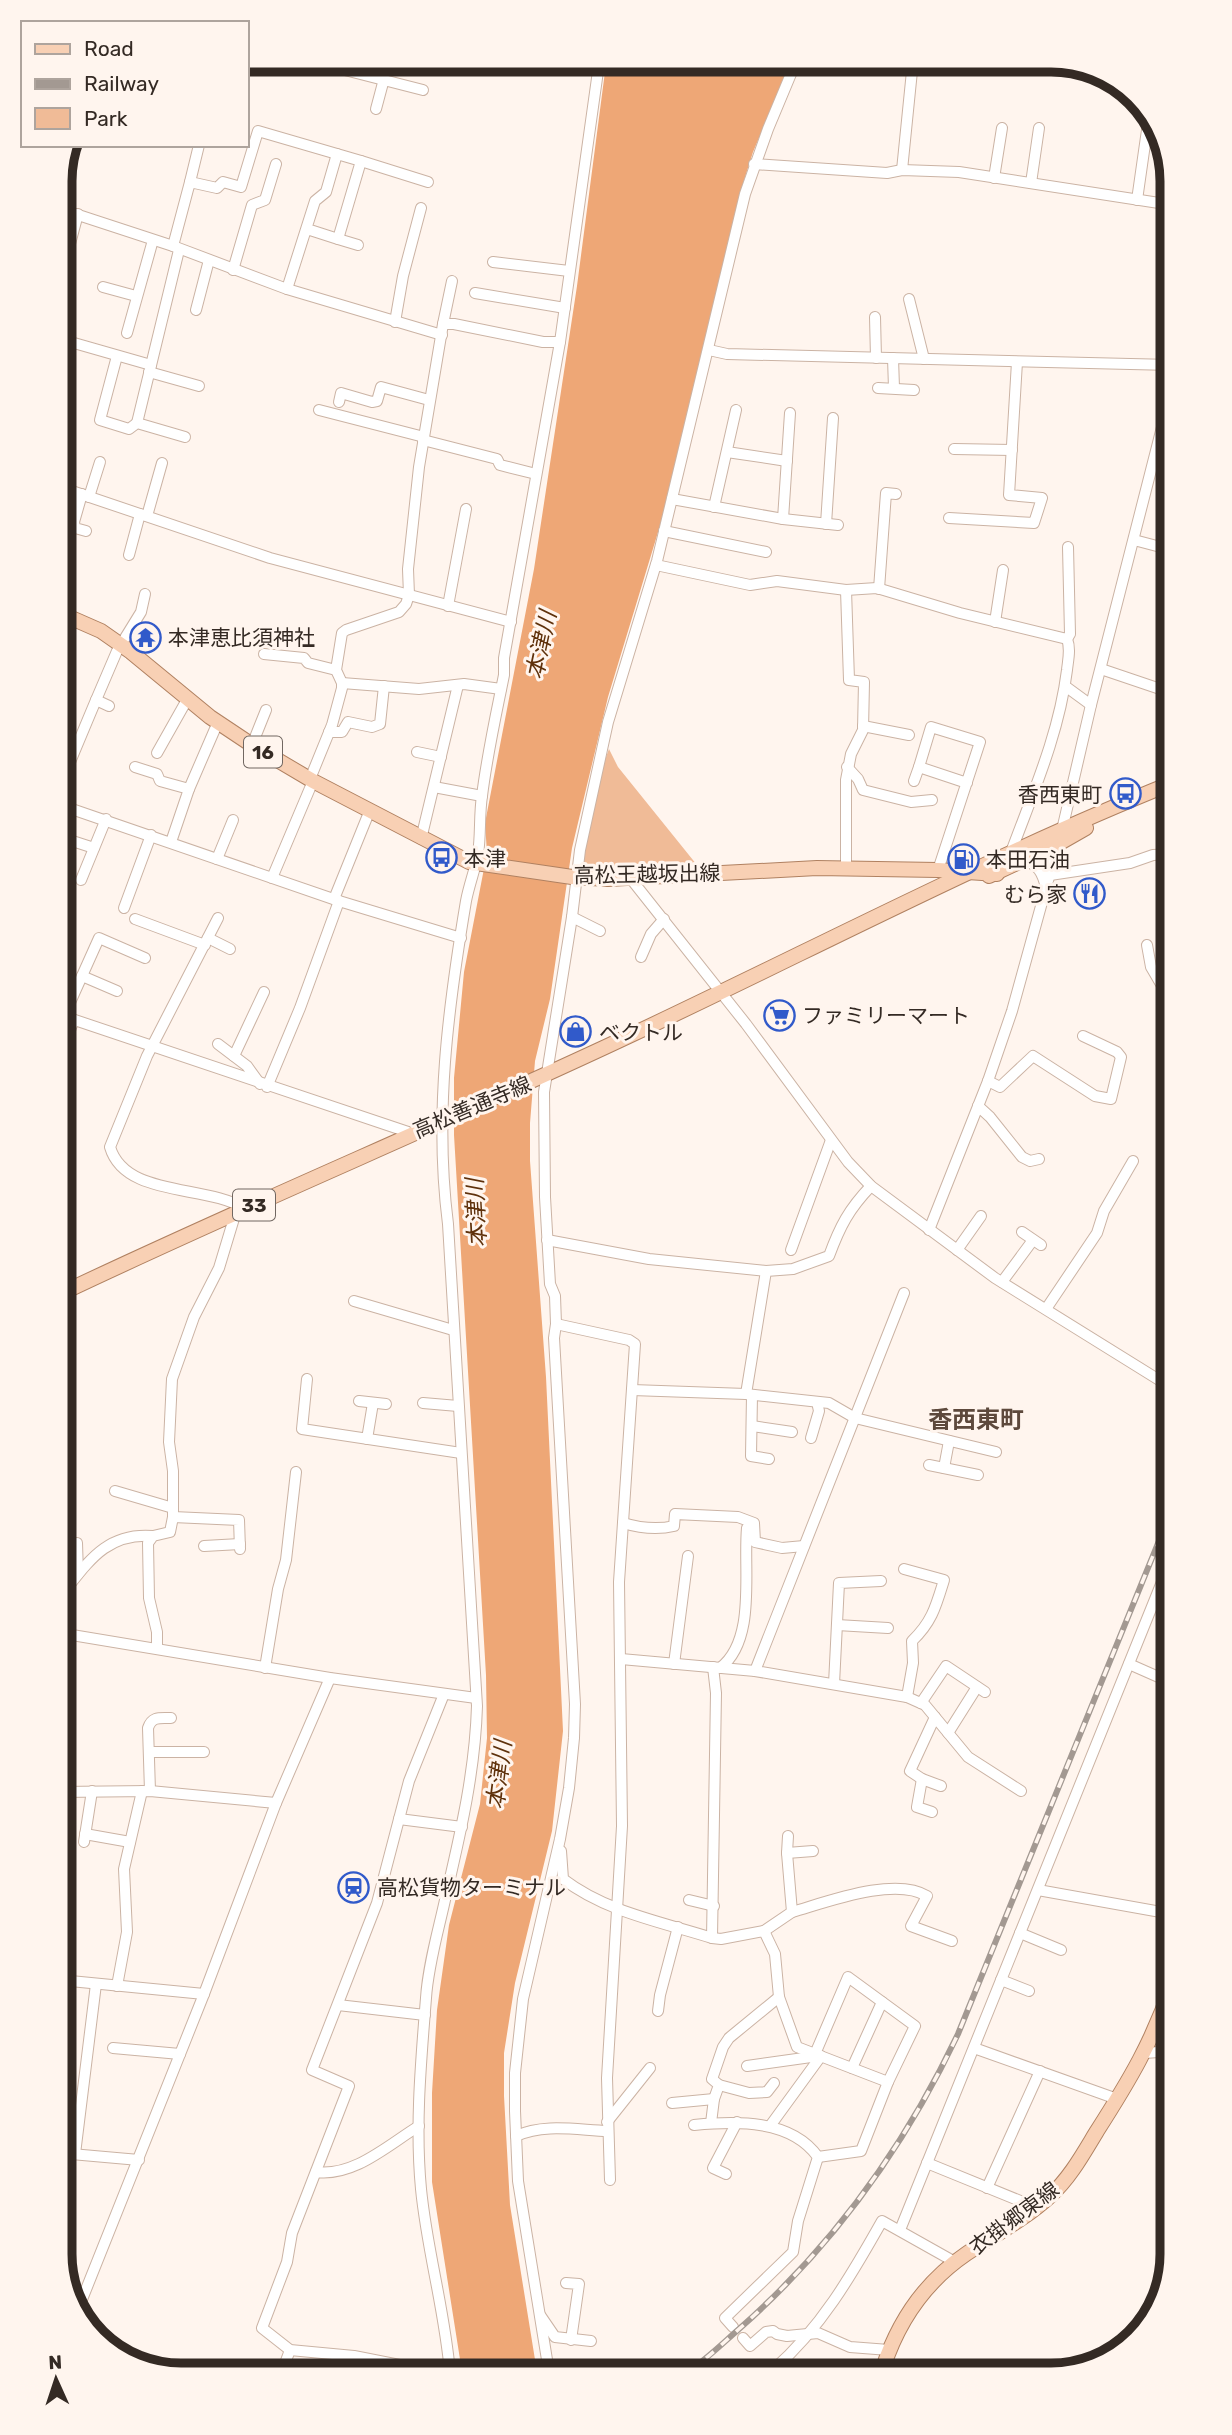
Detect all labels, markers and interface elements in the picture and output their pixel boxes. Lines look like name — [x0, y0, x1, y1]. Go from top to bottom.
legend — [21, 21, 248, 147]
text: Road — [84, 36, 134, 61]
text: Railway — [84, 71, 159, 96]
text: Park — [84, 106, 128, 131]
water label: 本津川 — [520, 605, 562, 682]
temple icon: 本津恵比須神社 — [128, 620, 162, 654]
place label: 本津恵比須神社 — [168, 625, 315, 650]
road number: 16 — [244, 736, 282, 768]
bus stop icon: 香西東町 — [1108, 777, 1142, 811]
place label: 香西東町 — [1018, 782, 1102, 807]
bus stop icon: 本津 — [424, 841, 458, 875]
fuel station icon: 本田石油 — [946, 842, 980, 876]
place label: 本津 — [464, 846, 506, 871]
place label: 本田石油 — [986, 847, 1070, 872]
street label: 高松王越坂出線 — [573, 860, 721, 888]
restaurant icon: むら家 — [1073, 877, 1107, 911]
place label: むら家 — [1004, 882, 1067, 907]
supermarket icon: ファミリーマート — [762, 998, 796, 1032]
place label: ファミリーマート — [802, 1003, 970, 1028]
shop icon: ベクトル — [559, 1015, 593, 1049]
place label: ベクトル — [599, 1020, 683, 1045]
street label: 高松善通寺線 — [409, 1071, 535, 1143]
water label: 本津川 — [460, 1175, 492, 1248]
road number: 33 — [233, 1190, 275, 1220]
district label: 香西東町 — [928, 1406, 1024, 1434]
water label: 本津川 — [481, 1736, 517, 1811]
station icon: 高松貨物ターミナル — [337, 1870, 371, 1904]
place label: 高松貨物ターミナル — [377, 1875, 566, 1900]
street label: 衣掛郷東線 — [965, 2176, 1063, 2260]
north arrow — [21, 2344, 91, 2414]
text: N — [48, 2351, 63, 2374]

